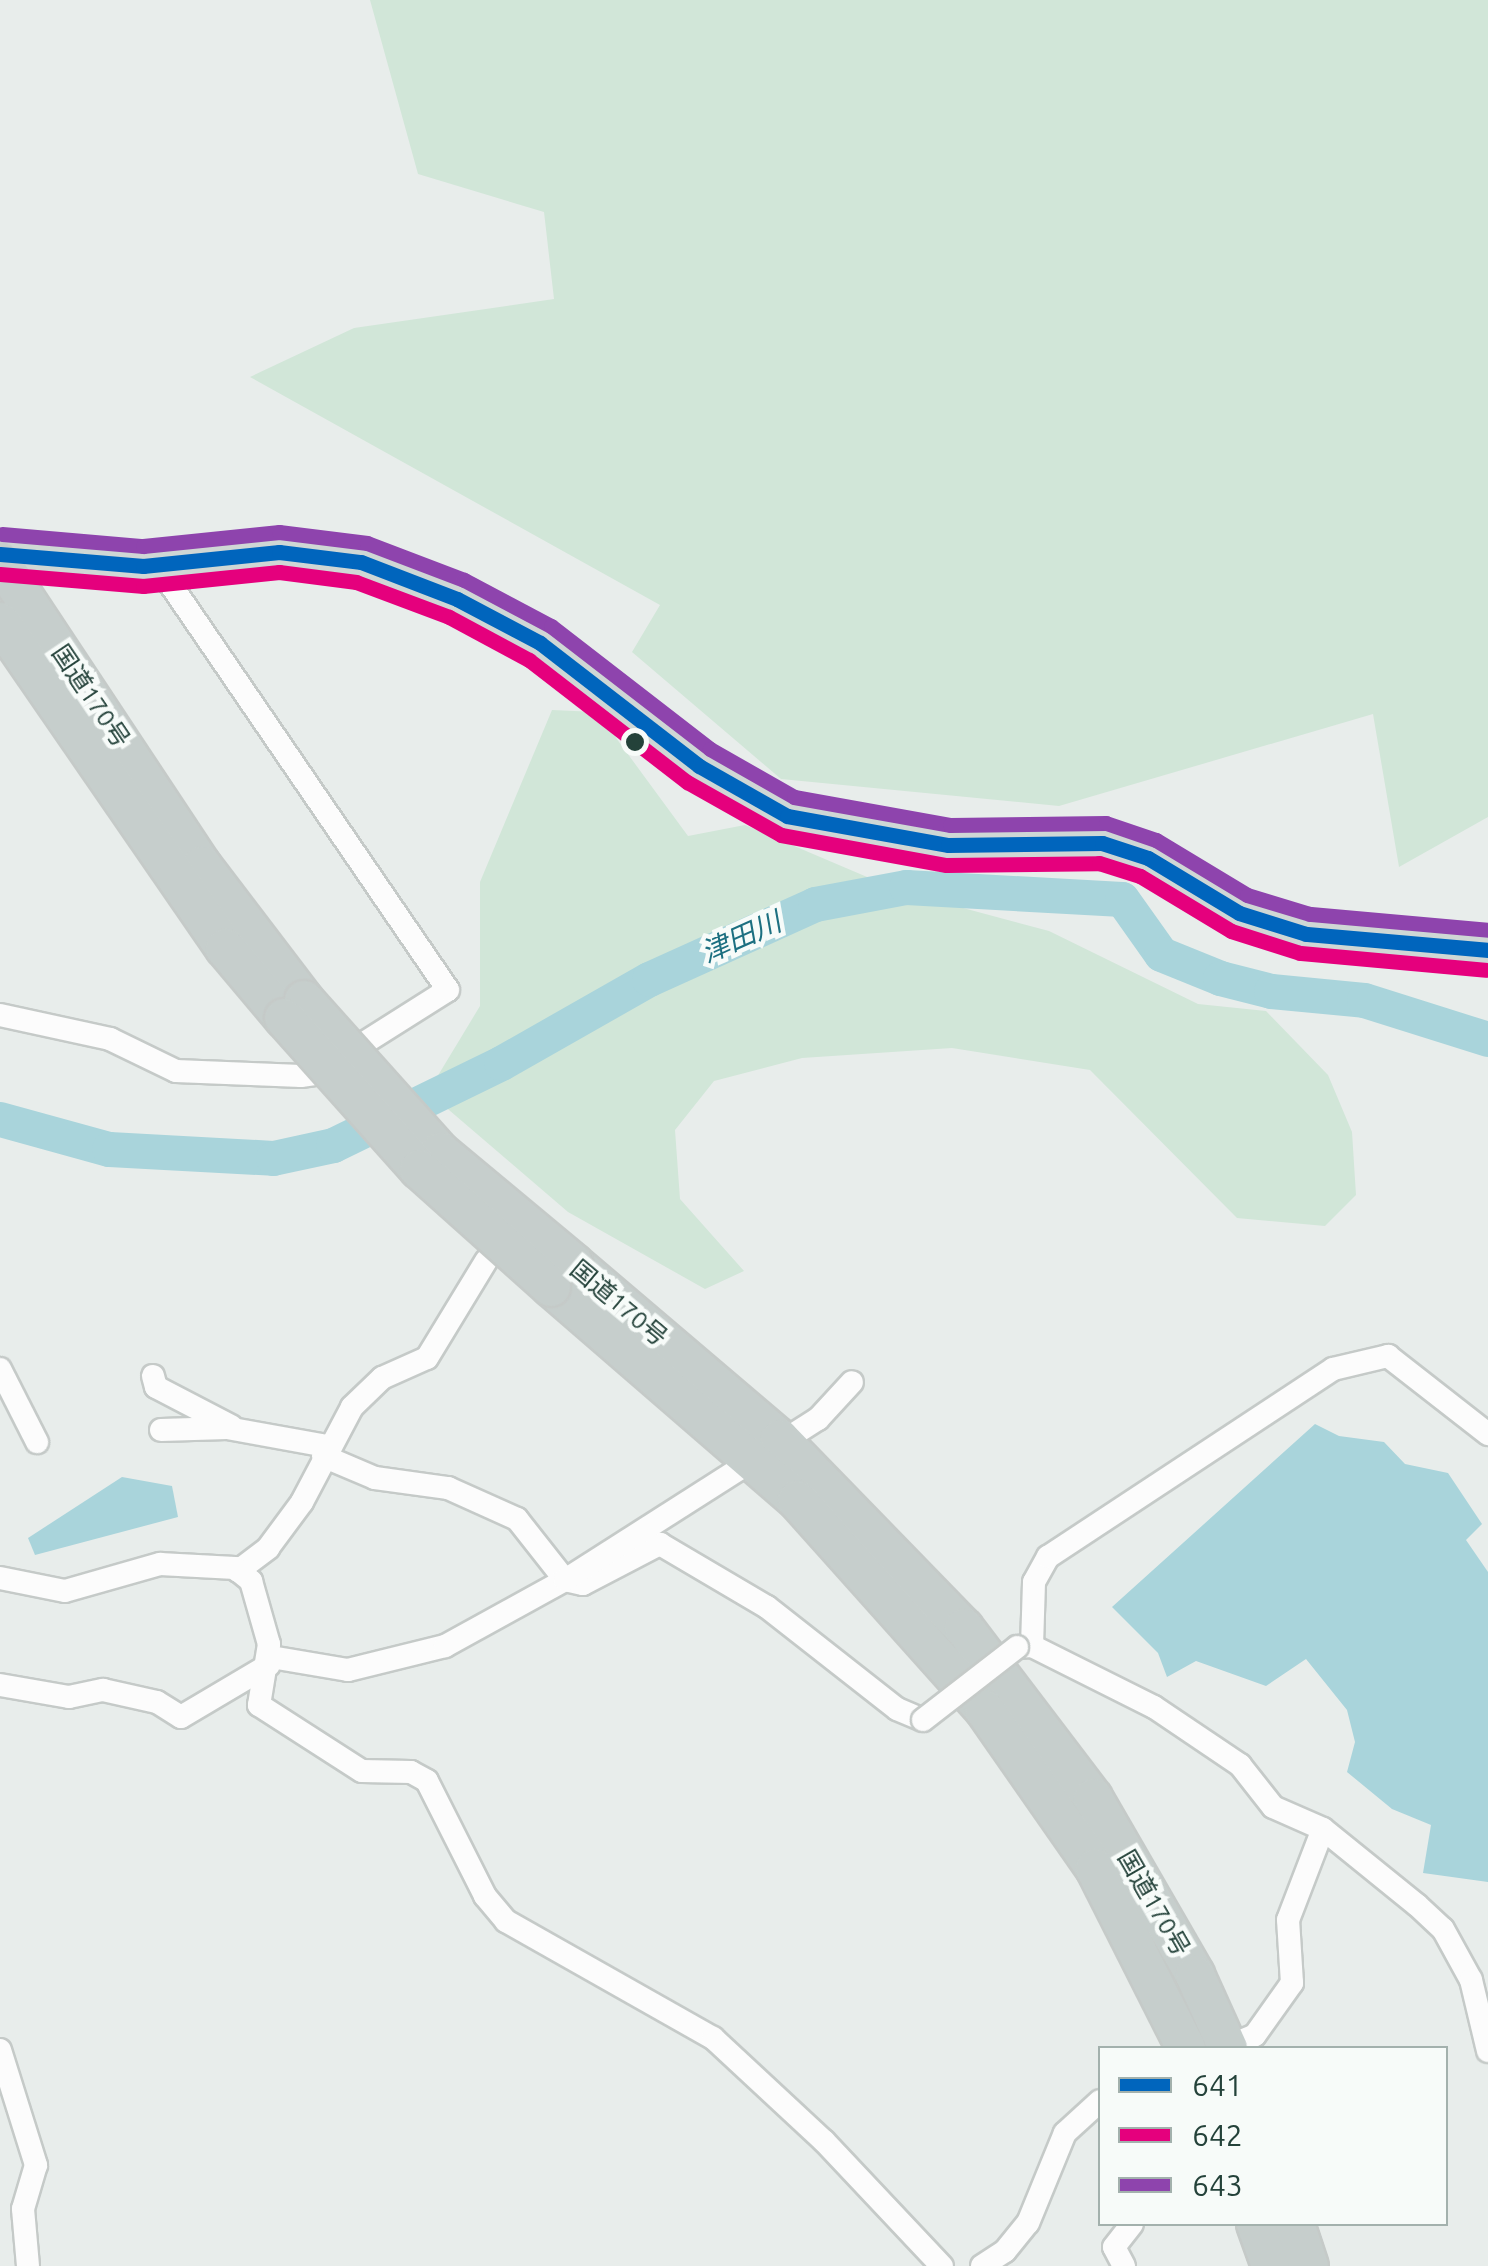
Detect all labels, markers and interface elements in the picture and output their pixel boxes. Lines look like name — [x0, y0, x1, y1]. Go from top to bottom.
street label: 国道170号 — [46, 639, 136, 753]
unlabelled marker — [625, 732, 645, 752]
water label: 津田川 — [696, 905, 786, 969]
street label: 国道170号 — [564, 1254, 674, 1352]
street label: 国道170号 — [1112, 1845, 1196, 1961]
legend — [1098, 2046, 1448, 2226]
text: 641 — [1192, 2068, 1243, 2102]
text: 642 — [1192, 2118, 1243, 2152]
text: 643 — [1192, 2168, 1243, 2202]

